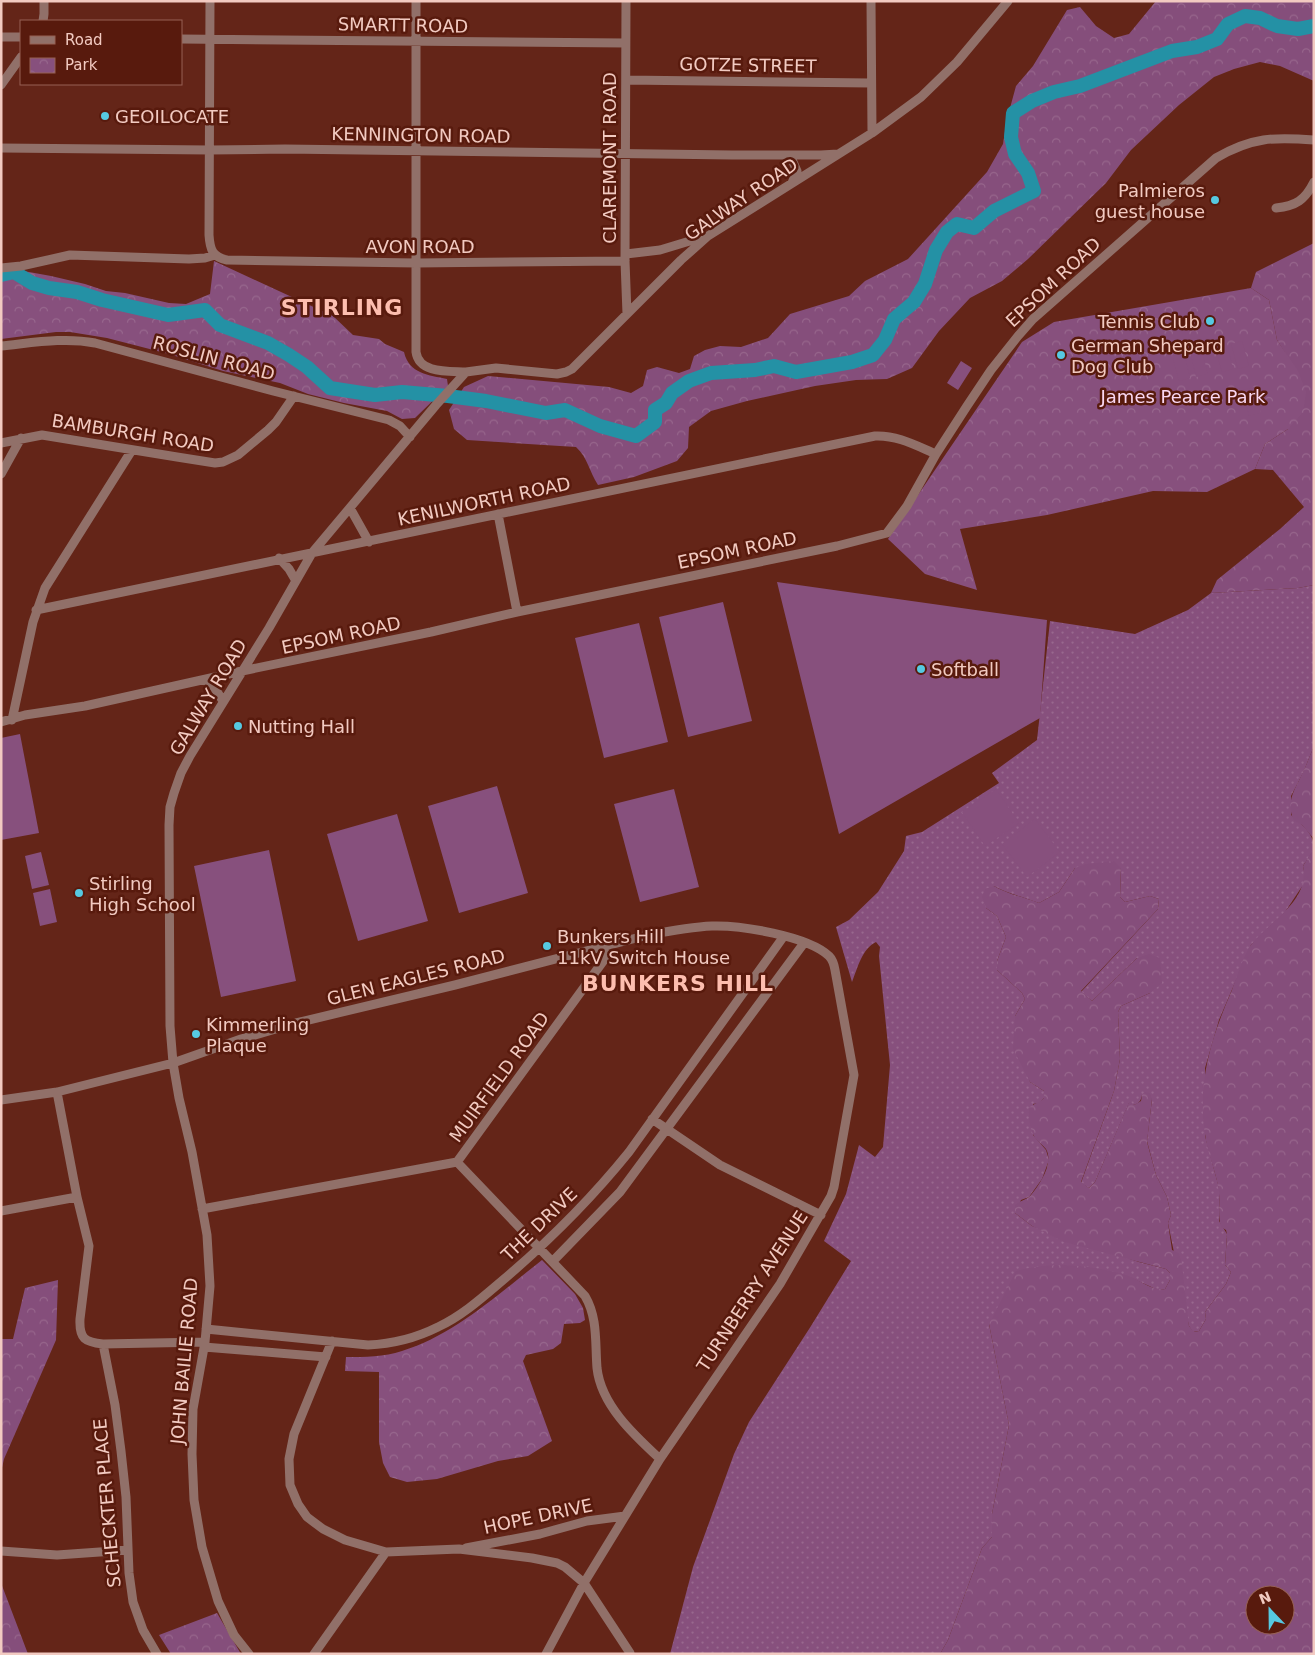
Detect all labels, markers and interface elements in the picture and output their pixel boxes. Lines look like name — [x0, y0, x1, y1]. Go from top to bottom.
street label: SMARTT ROAD — [338, 13, 468, 37]
legend — [20, 20, 182, 85]
text: Road — [65, 31, 103, 49]
street label: GOTZE STREET — [679, 53, 818, 77]
text: Park — [65, 56, 98, 74]
street label: CLAREMONT ROAD — [599, 72, 620, 244]
place label: GEOILOCATE — [115, 106, 229, 127]
marker: GEOILOCATE — [99, 110, 111, 122]
street label: KENNINGTON ROAD — [331, 123, 511, 147]
street label: GALWAY ROAD — [681, 153, 801, 245]
place label: Palmieros guest house — [1095, 180, 1205, 222]
marker: Palmieros guest house — [1209, 194, 1221, 206]
street label: EPSOM ROAD — [1001, 233, 1105, 331]
street label: AVON ROAD — [365, 236, 475, 257]
district label: STIRLING — [281, 295, 403, 320]
place label: Tennis Club — [1097, 311, 1200, 332]
marker: Tennis Club — [1204, 315, 1216, 327]
street label: ROSLIN ROAD — [151, 332, 277, 384]
place label: German Shepard Dog Club — [1071, 335, 1224, 377]
marker: German Shepard Dog Club — [1055, 349, 1067, 361]
park label: James Pearce Park — [1100, 386, 1266, 407]
street label: BAMBURGH ROAD — [50, 410, 216, 456]
street label: KENILWORTH ROAD — [396, 472, 572, 530]
street label: EPSOM ROAD — [675, 527, 799, 573]
street label: EPSOM ROAD — [279, 612, 403, 658]
street label: GALWAY ROAD — [165, 635, 251, 759]
place label: Softball — [931, 659, 999, 680]
marker: Softball — [915, 663, 927, 675]
place label: Nutting Hall — [248, 716, 355, 737]
marker: Nutting Hall — [232, 720, 244, 732]
place label: Stirling High School — [89, 873, 196, 915]
marker: Stirling High School — [73, 887, 85, 899]
place label: Bunkers Hill 11kV Switch House — [557, 926, 730, 968]
marker: Bunkers Hill 11kV Switch House — [541, 940, 553, 952]
street label: GLEN EAGLES ROAD — [325, 945, 507, 1009]
district label: BUNKERS HILL — [582, 971, 774, 996]
street label: MUIRFIELD ROAD — [445, 1008, 553, 1146]
place label: Kimmerling Plaque — [206, 1014, 309, 1056]
marker: Kimmerling Plaque — [190, 1028, 202, 1040]
street label: THE DRIVE — [496, 1183, 581, 1266]
street label: TURNBERRY AVENUE — [692, 1207, 812, 1376]
street label: JOHN BAILIE ROAD — [166, 1277, 202, 1446]
street label: SCHECKTER PLACE — [89, 1418, 125, 1588]
street label: HOPE DRIVE — [482, 1494, 594, 1538]
north arrow — [1245, 1585, 1295, 1635]
text: N — [1257, 1588, 1274, 1608]

